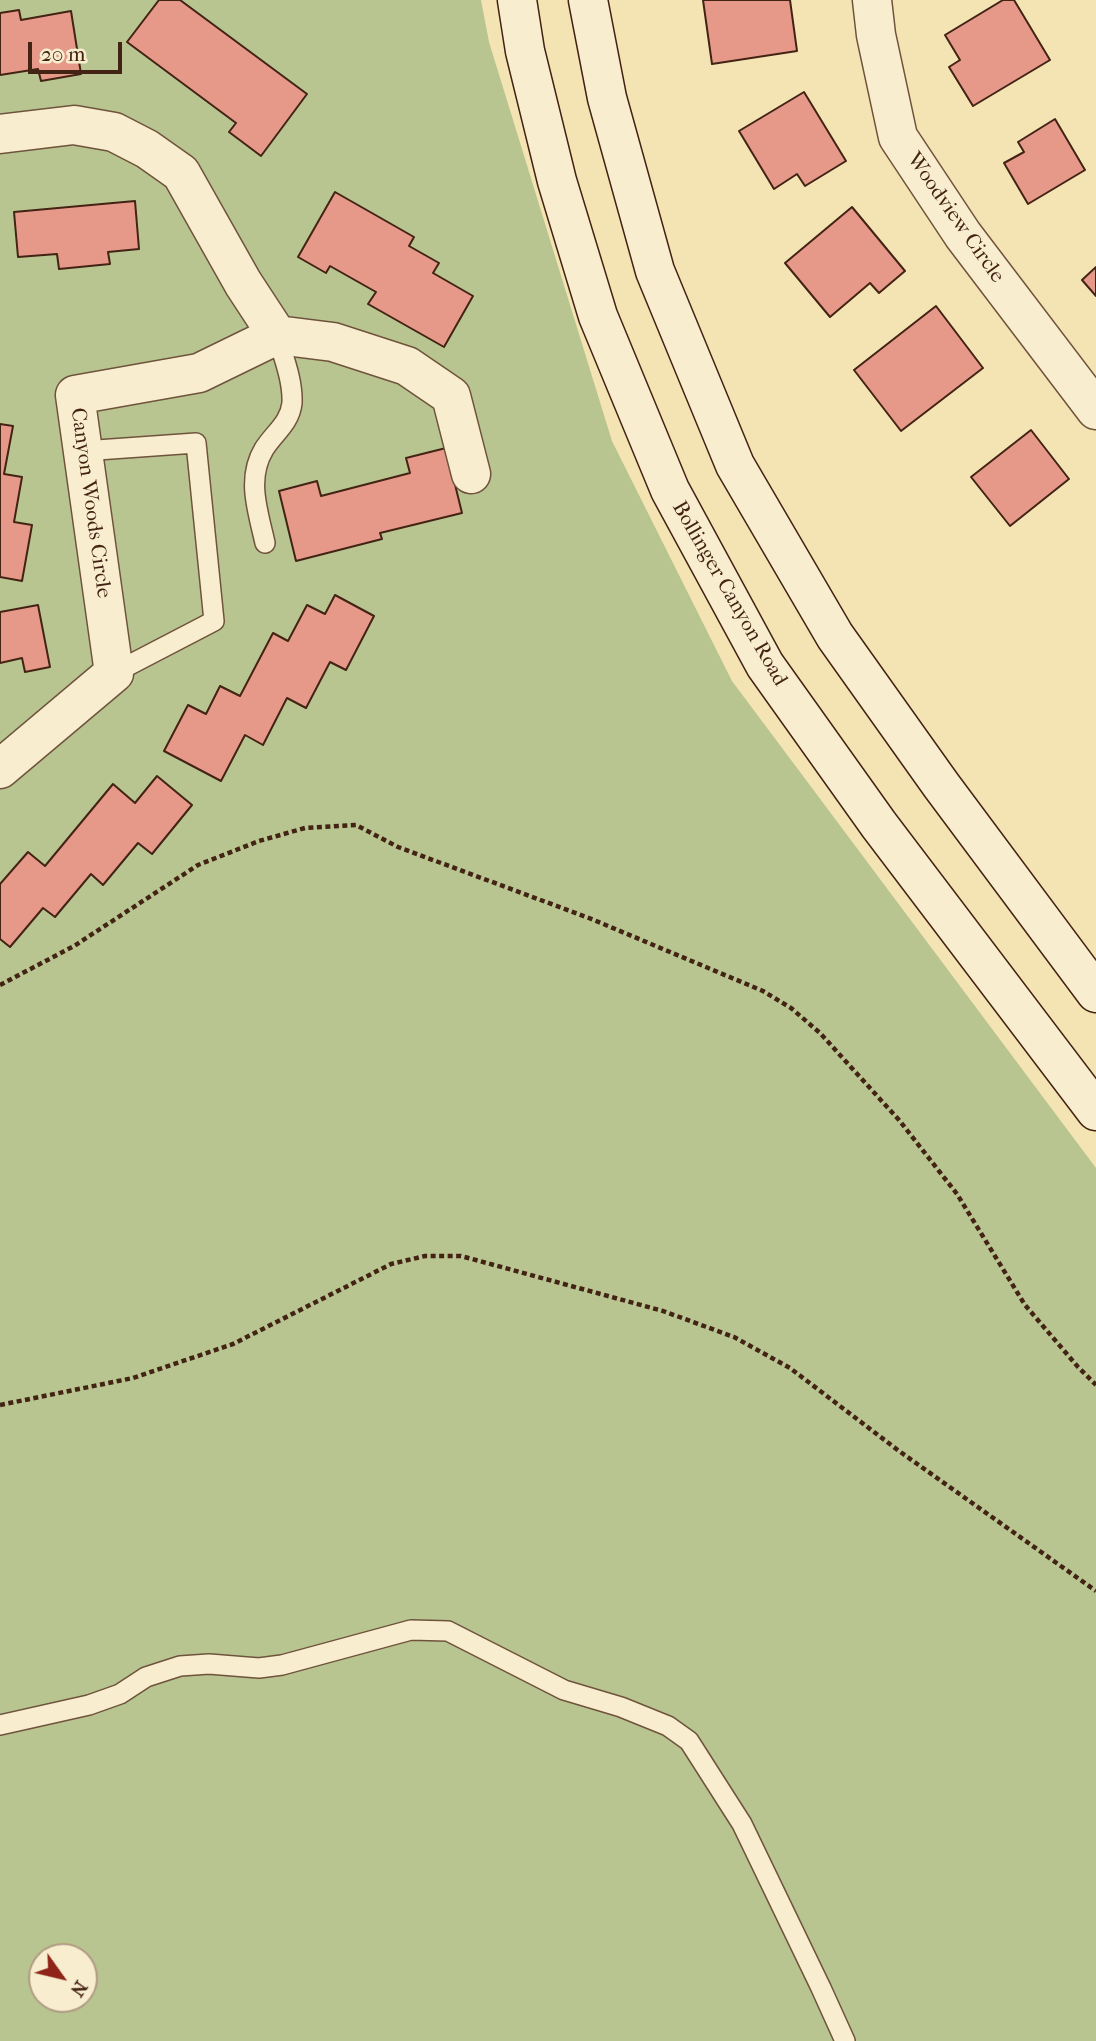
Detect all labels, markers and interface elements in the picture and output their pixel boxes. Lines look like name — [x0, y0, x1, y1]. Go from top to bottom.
scale bar — [32, 28, 126, 72]
text: 20 m — [41, 42, 85, 66]
street label: Woodview Circle — [901, 148, 1009, 288]
street label: Canyon Woods Circle — [64, 406, 116, 600]
street label: Bollinger Canyon Road — [666, 497, 792, 691]
north arrow — [28, 1943, 98, 2013]
text: N — [66, 1976, 92, 2001]

